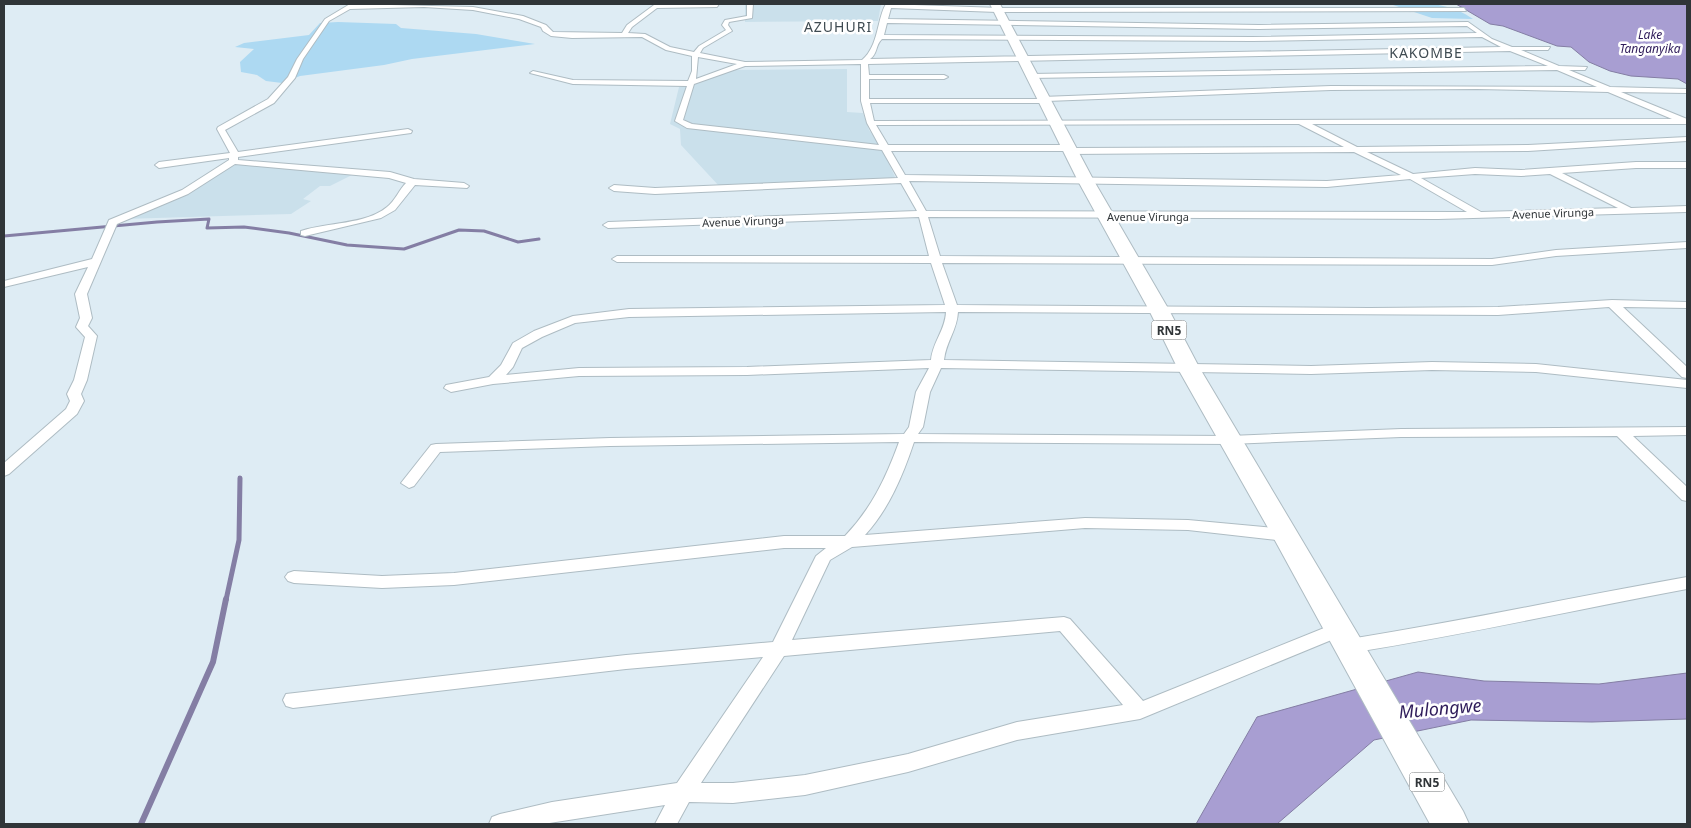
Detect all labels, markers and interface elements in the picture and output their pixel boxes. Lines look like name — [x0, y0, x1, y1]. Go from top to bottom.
district label: AZUHURI — [804, 17, 872, 36]
water label: Lake Tanganyika — [1620, 26, 1681, 57]
district label: KAKOMBE — [1389, 43, 1463, 62]
street label: Avenue Virunga — [1512, 204, 1594, 222]
street label: Avenue Virunga — [1107, 209, 1189, 224]
street label: Avenue Virunga — [702, 212, 784, 230]
road number: RN5 — [1152, 320, 1186, 340]
water label: Mulongwe — [1398, 692, 1482, 724]
road number: RN5 — [1410, 772, 1444, 792]

